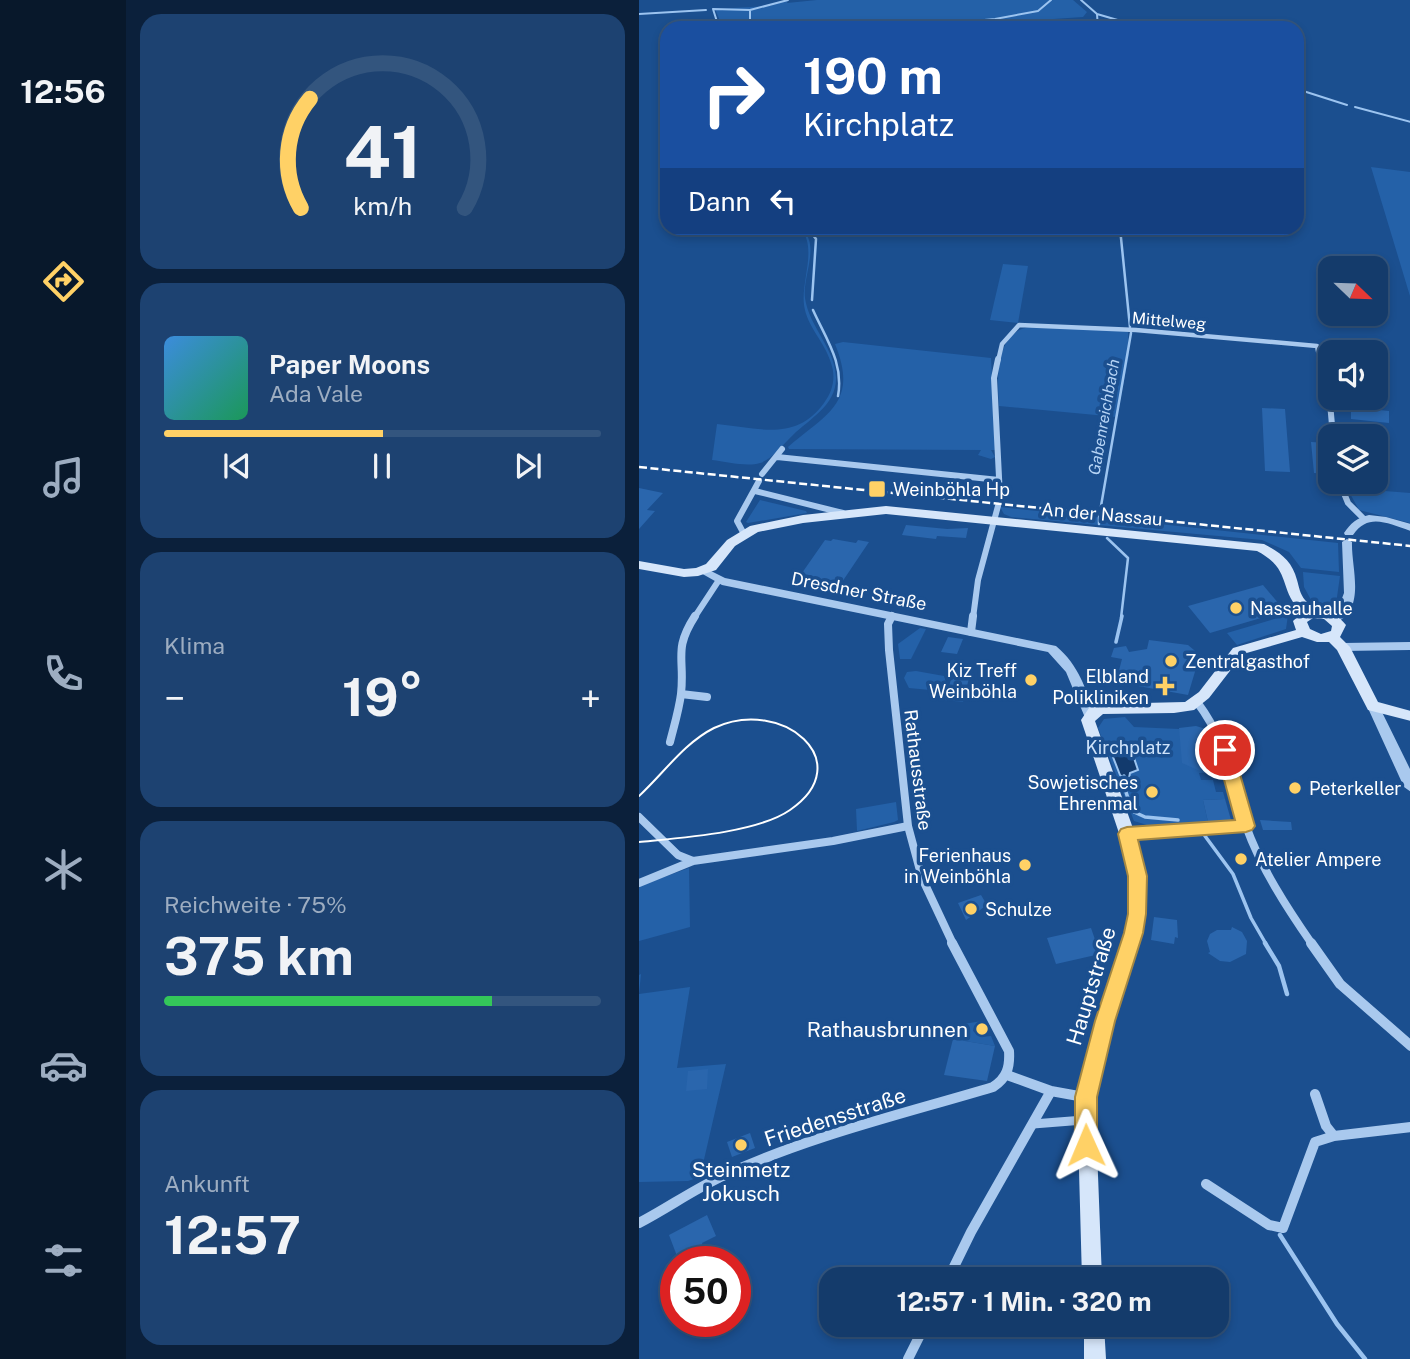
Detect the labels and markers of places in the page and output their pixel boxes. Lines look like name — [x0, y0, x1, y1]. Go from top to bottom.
marker: Weinböhla Hp — [867, 479, 887, 499]
place label: Weinböhla Hp — [893, 479, 1010, 500]
place label: Nassauhalle — [1250, 598, 1353, 619]
marker: Nassauhalle — [1228, 600, 1244, 616]
place label: Zentralgasthof — [1185, 651, 1310, 672]
marker: Zentralgasthof — [1163, 653, 1179, 669]
place label: Kiz Treff Weinböhla — [929, 660, 1017, 702]
place label: Elbland Polikliniken — [1052, 666, 1149, 708]
marker: Kiz Treff Weinböhla — [1023, 672, 1039, 688]
marker: Elbland Polikliniken — [1155, 676, 1175, 696]
pin — [1195, 720, 1255, 780]
place label: Sowjetisches Ehrenmal — [1027, 772, 1138, 814]
place label: Peterkeller — [1309, 778, 1401, 799]
marker: Peterkeller — [1287, 780, 1303, 796]
marker: Sowjetisches Ehrenmal — [1144, 784, 1160, 800]
place label: Ferienhaus in Weinböhla — [904, 845, 1011, 887]
place label: Atelier Ampere — [1255, 849, 1382, 870]
marker: Atelier Ampere — [1233, 851, 1249, 867]
marker: Ferienhaus in Weinböhla — [1017, 857, 1033, 873]
place label: Schulze — [985, 899, 1052, 920]
marker: Schulze — [963, 901, 979, 917]
place label: Rathausbrunnen — [807, 1017, 968, 1042]
marker: Rathausbrunnen — [974, 1021, 990, 1037]
marker: Steinmetz Jokusch — [733, 1137, 749, 1153]
place label: Steinmetz Jokusch — [692, 1157, 790, 1206]

